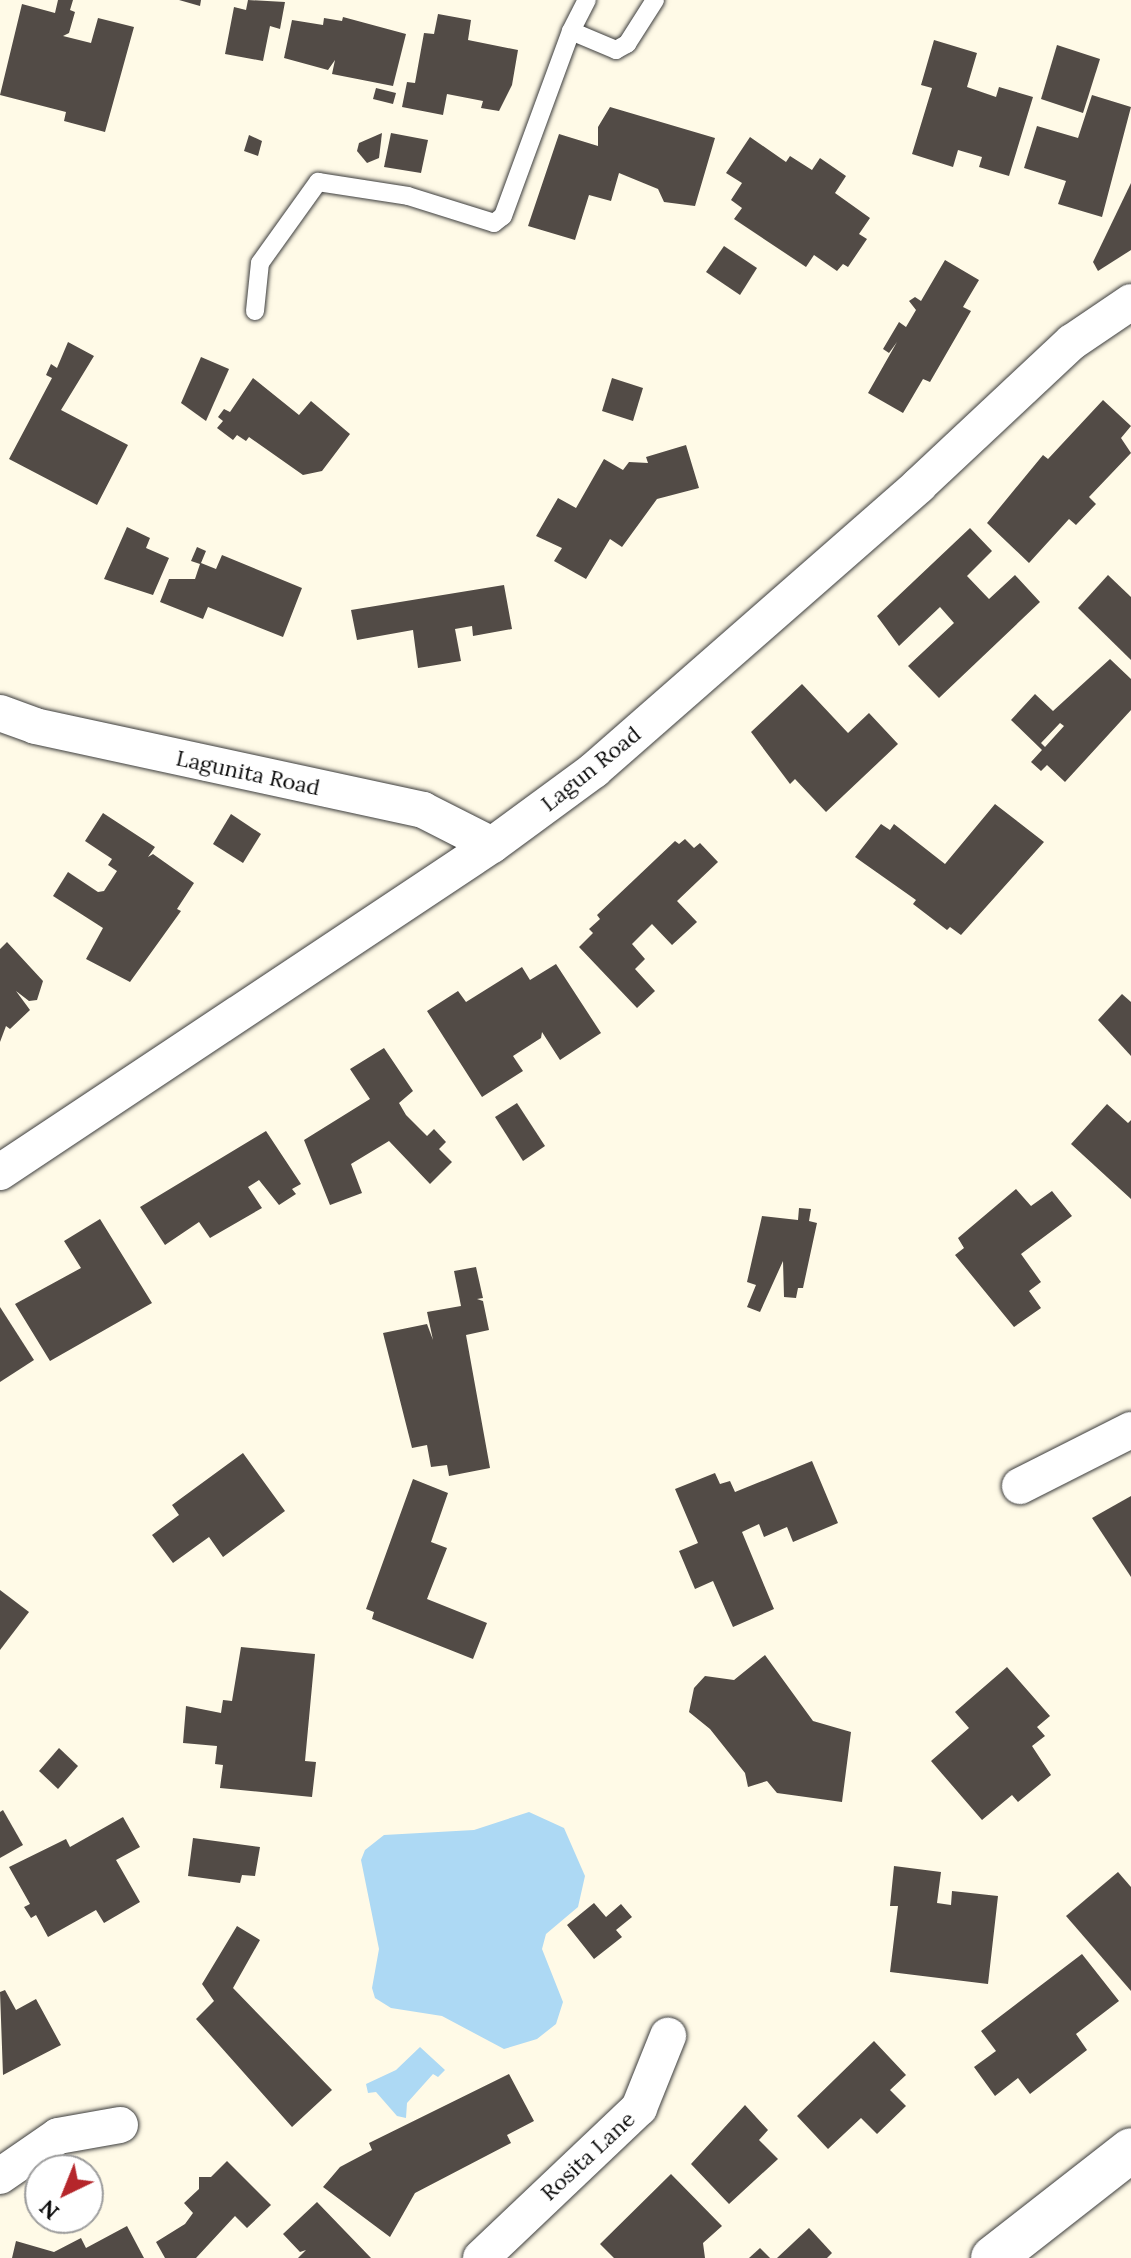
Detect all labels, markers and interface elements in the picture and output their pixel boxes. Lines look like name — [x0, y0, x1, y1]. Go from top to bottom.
street label: Lagun Road — [536, 721, 646, 817]
street label: Lagunita Road — [174, 745, 322, 801]
street label: Rosita Lane — [536, 2106, 640, 2206]
north arrow — [24, 2154, 104, 2234]
text: N — [33, 2194, 65, 2226]

